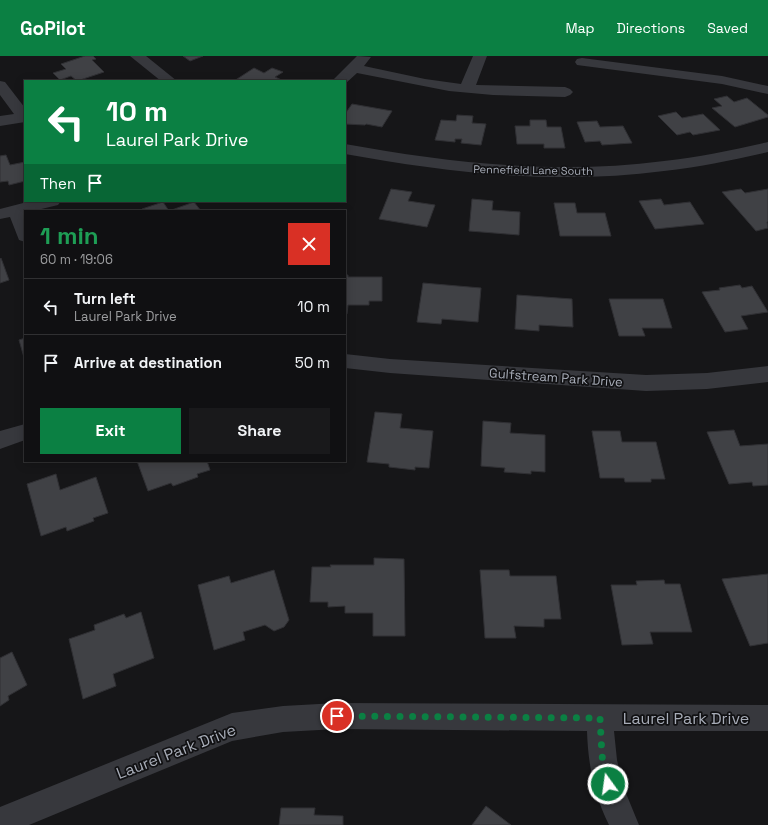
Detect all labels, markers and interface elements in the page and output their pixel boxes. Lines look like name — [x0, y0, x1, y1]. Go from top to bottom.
text: GoPilot — [20, 16, 86, 41]
text: Map — [565, 19, 595, 37]
text: Directions — [617, 19, 685, 37]
text: Saved — [707, 19, 748, 37]
text: 10 m — [106, 93, 168, 129]
icon: left — [40, 96, 92, 148]
text: Laurel Park Drive — [106, 128, 248, 151]
street label: Pennefield Lane South — [473, 162, 593, 178]
icon: arrive — [84, 172, 106, 194]
text: Then — [40, 174, 76, 193]
text: 1 min — [40, 220, 99, 251]
button: close — [288, 223, 330, 265]
text: 60 m · 19:06 — [40, 251, 113, 268]
text: Turn left — [74, 289, 136, 308]
icon: left — [40, 296, 62, 318]
text: 10 m — [297, 297, 330, 316]
text: Laurel Park Drive — [74, 308, 177, 325]
icon: arrive — [40, 352, 62, 374]
text: Arrive at destination — [74, 353, 222, 372]
text: 50 m — [295, 353, 330, 372]
street label: Gulfstream Park Drive — [489, 364, 623, 391]
button: Exit — [40, 408, 181, 454]
button: Share — [189, 408, 330, 454]
pin — [320, 699, 354, 733]
icon: arrive — [326, 705, 348, 727]
street label: Laurel Park Drive — [623, 708, 749, 729]
street label: Laurel Park Drive — [113, 719, 239, 784]
position arrow — [587, 763, 629, 805]

